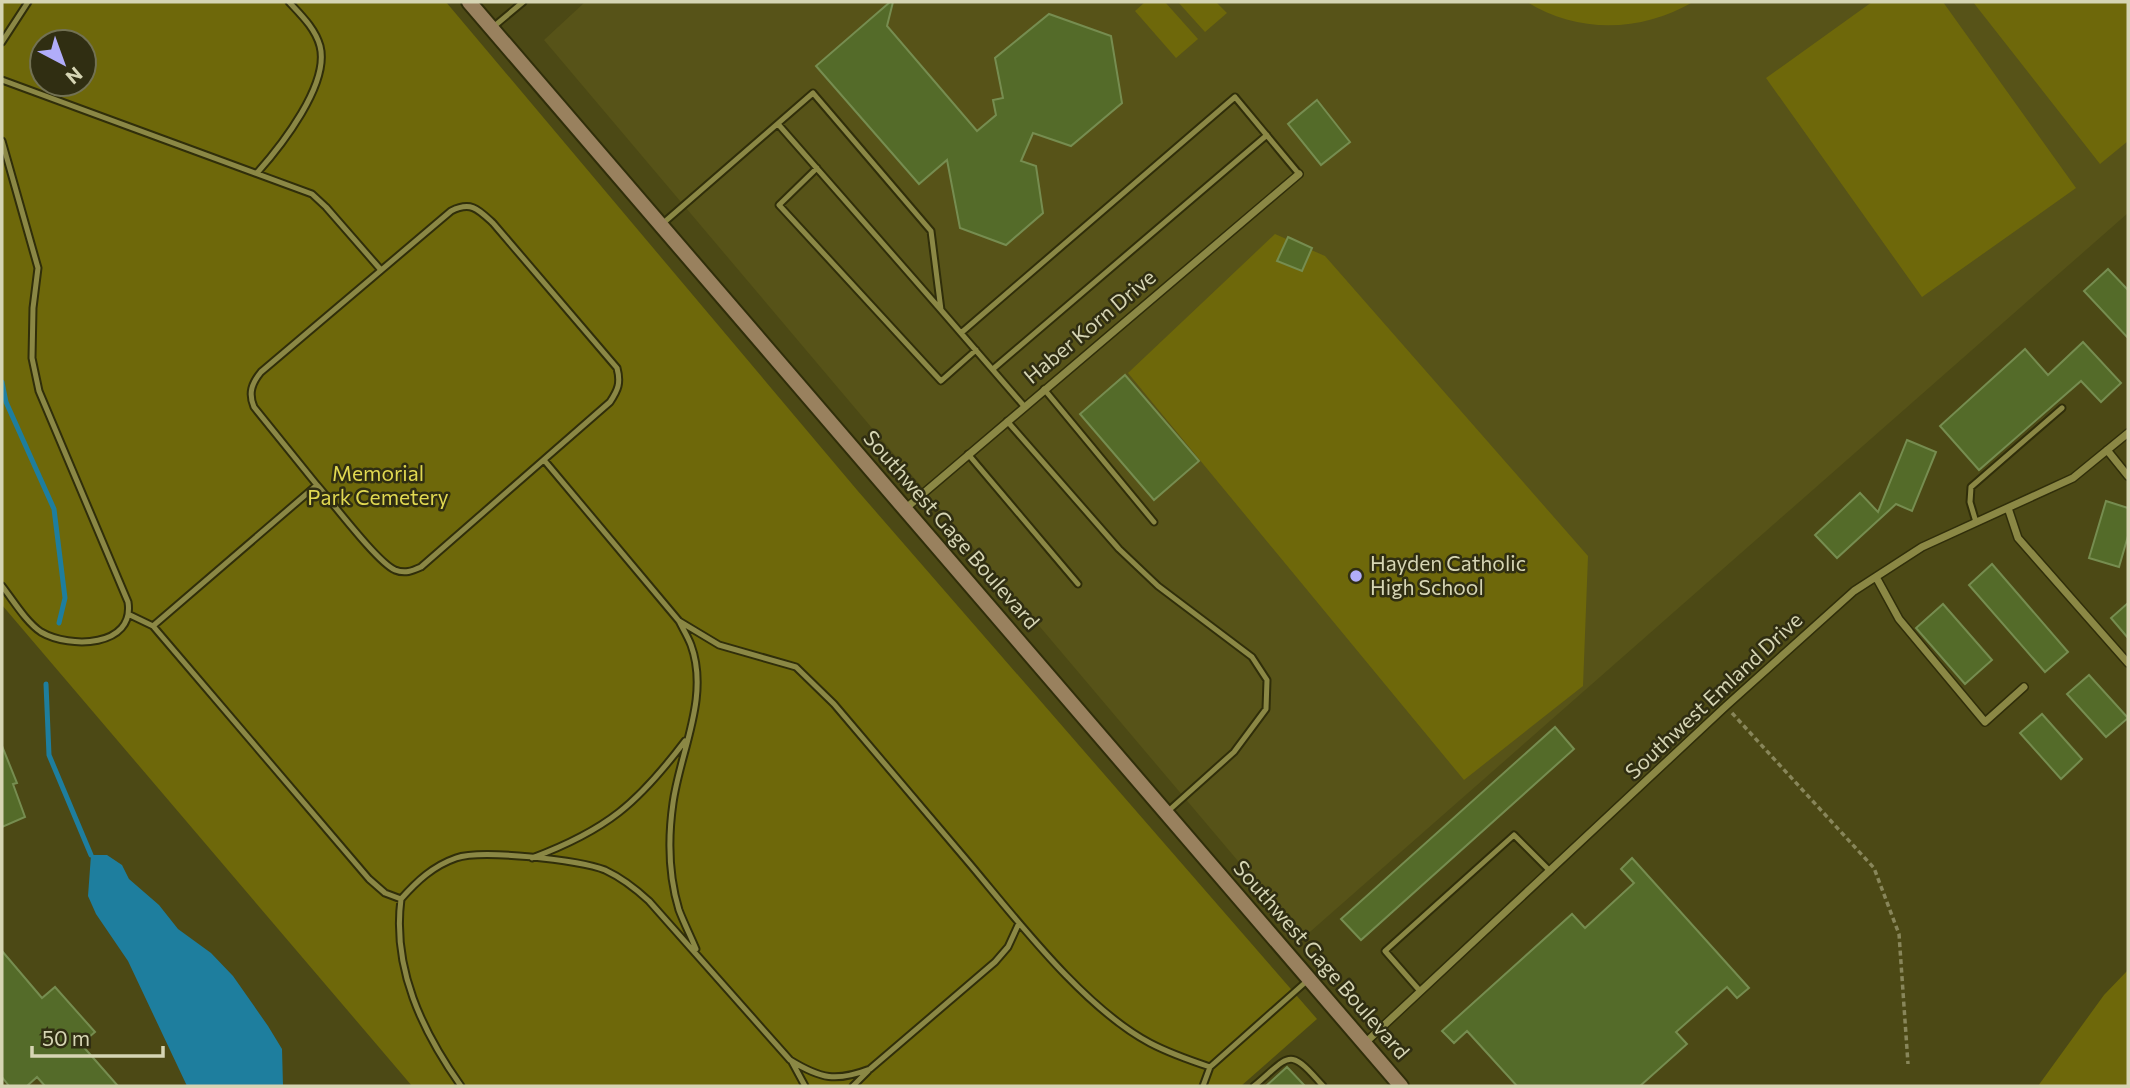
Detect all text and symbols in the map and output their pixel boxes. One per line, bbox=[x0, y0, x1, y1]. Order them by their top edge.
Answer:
north arrow bbox=[28, 28, 98, 98]
text: N bbox=[62, 63, 87, 90]
street label: Haber Korn Drive bbox=[1018, 264, 1160, 388]
street label: Southwest Gage Boulevard bbox=[859, 425, 1045, 633]
park label: Memorial Park Cemetery bbox=[307, 460, 449, 509]
place label: Hayden Catholic High School bbox=[1370, 550, 1526, 599]
marker: Hayden Catholic High School bbox=[1348, 568, 1364, 584]
street label: Southwest Emland Drive bbox=[1619, 606, 1807, 783]
street label: Southwest Gage Boulevard bbox=[1229, 855, 1415, 1063]
scale bar bbox=[32, 1014, 163, 1058]
text: 50 m bbox=[42, 1025, 90, 1050]

